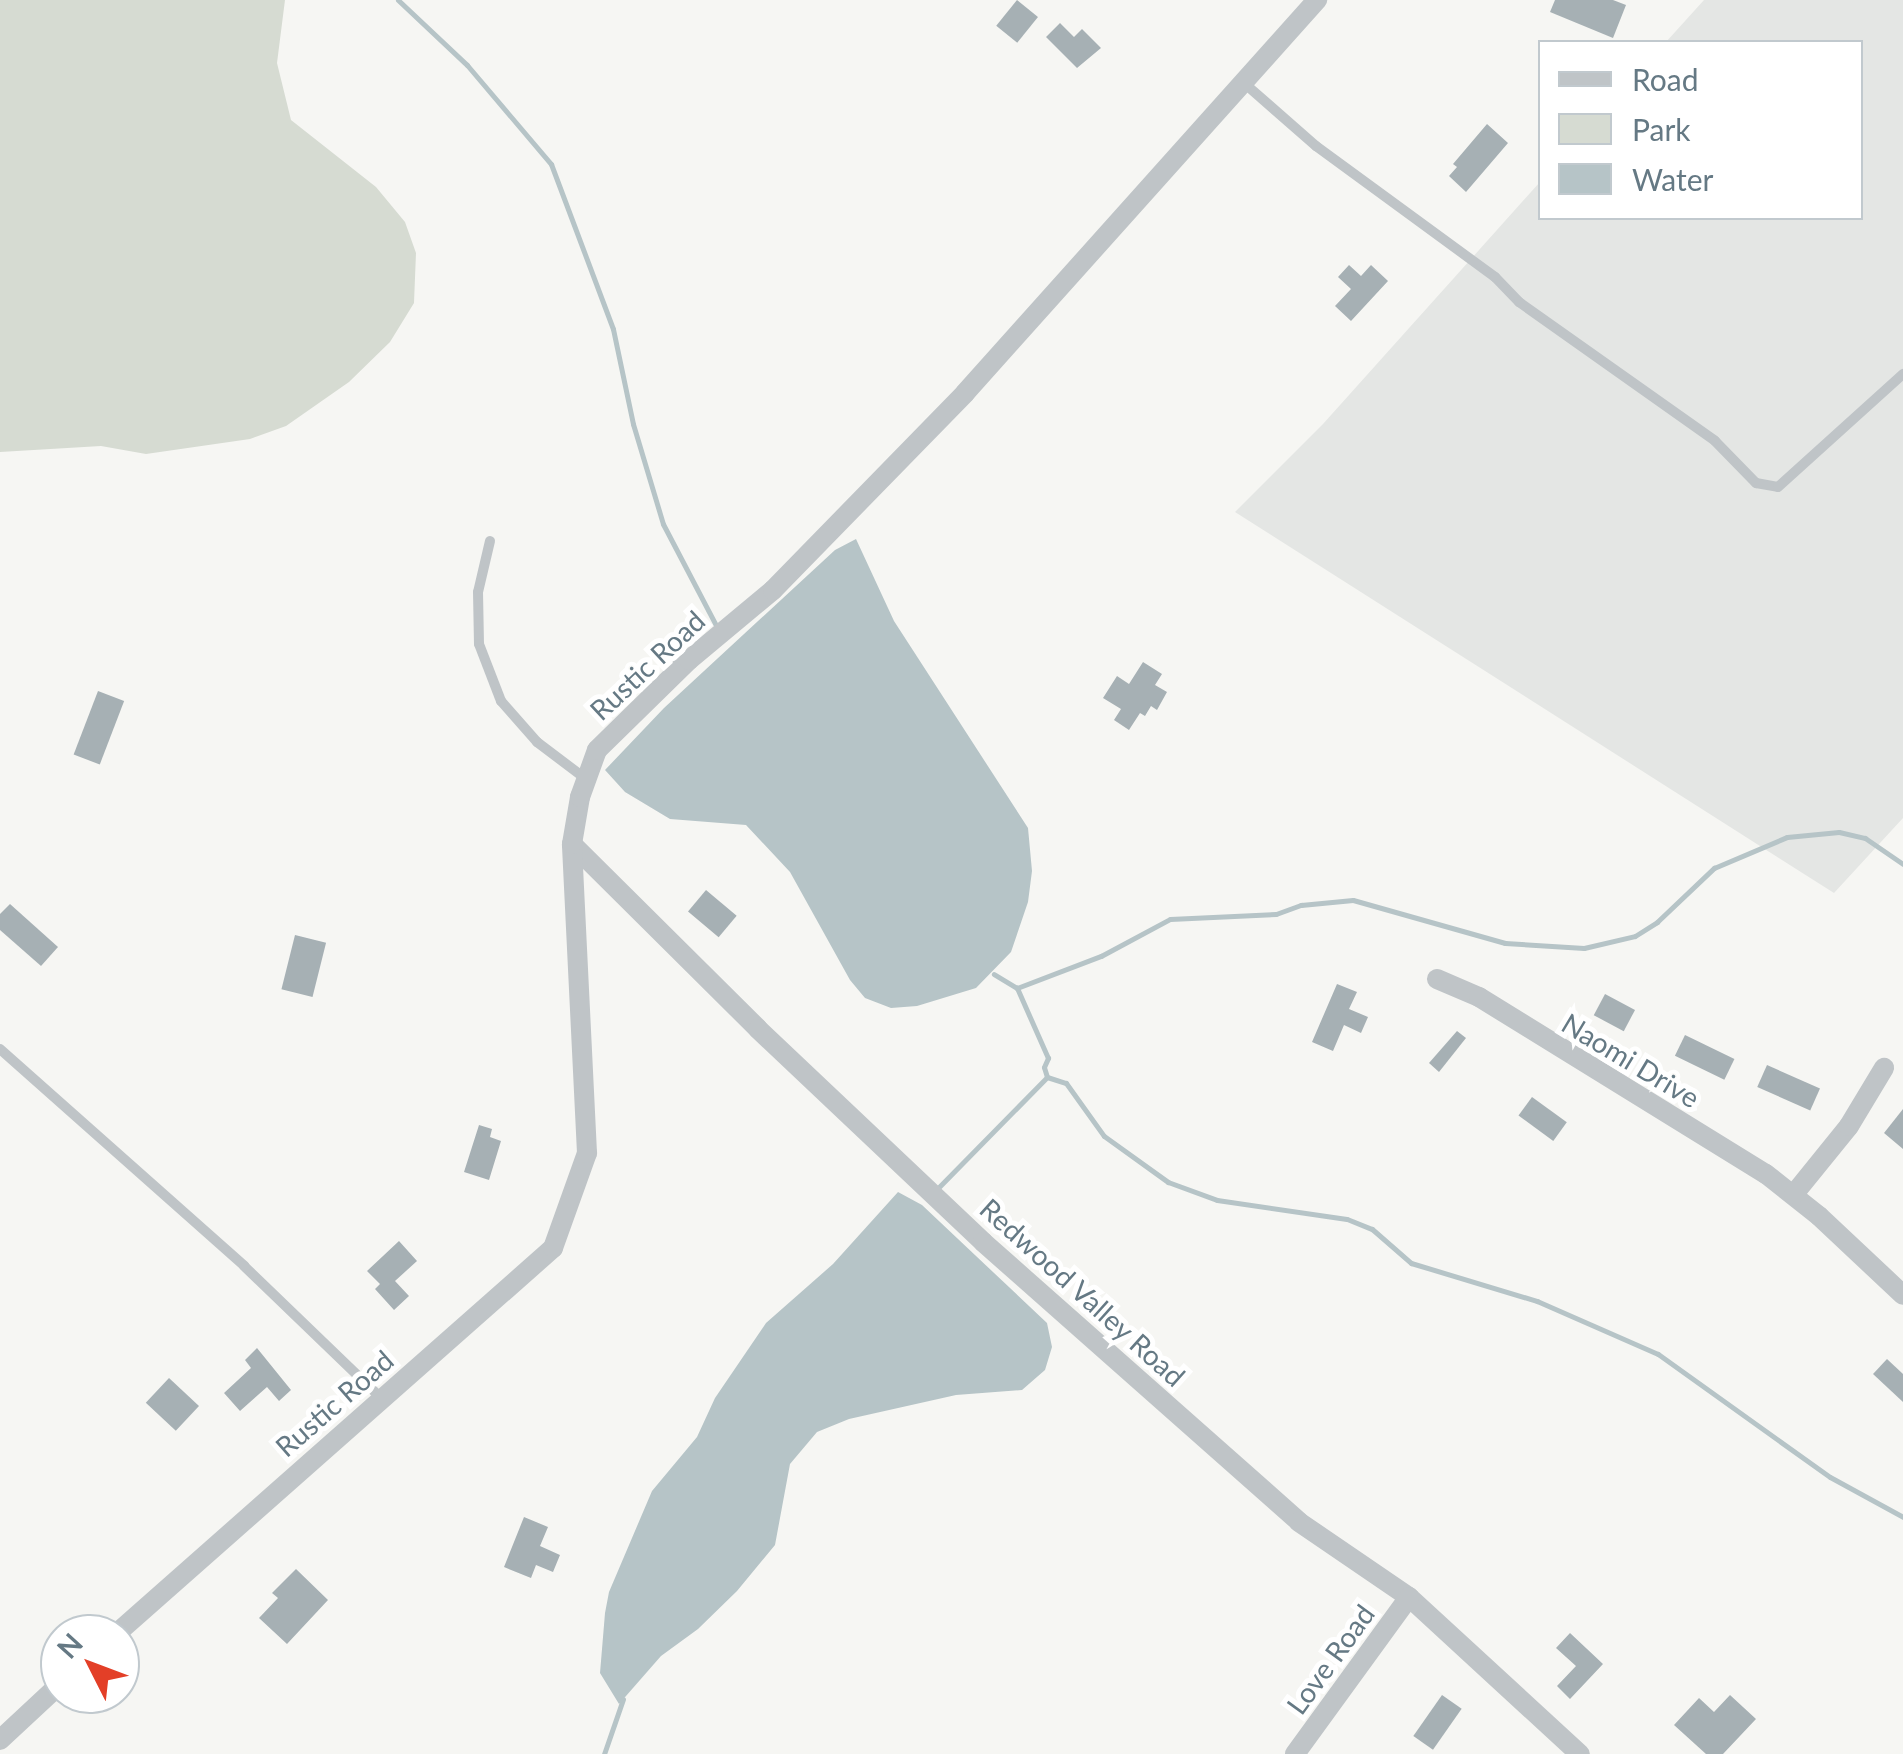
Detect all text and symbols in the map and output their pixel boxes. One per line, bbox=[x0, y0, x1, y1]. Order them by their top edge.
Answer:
legend bbox=[1538, 40, 1863, 220]
text: Road bbox=[1632, 61, 1699, 97]
text: Park bbox=[1632, 111, 1691, 147]
text: Water bbox=[1632, 161, 1714, 197]
street label: Rustic Road bbox=[583, 603, 711, 727]
street label: Naomi Drive bbox=[1556, 1006, 1706, 1114]
street label: Redwood Valley Road bbox=[973, 1191, 1193, 1393]
street label: Rustic Road bbox=[268, 1343, 400, 1463]
street label: Love Road bbox=[1279, 1598, 1381, 1720]
north arrow bbox=[40, 1614, 140, 1714]
text: N bbox=[49, 1626, 89, 1665]

